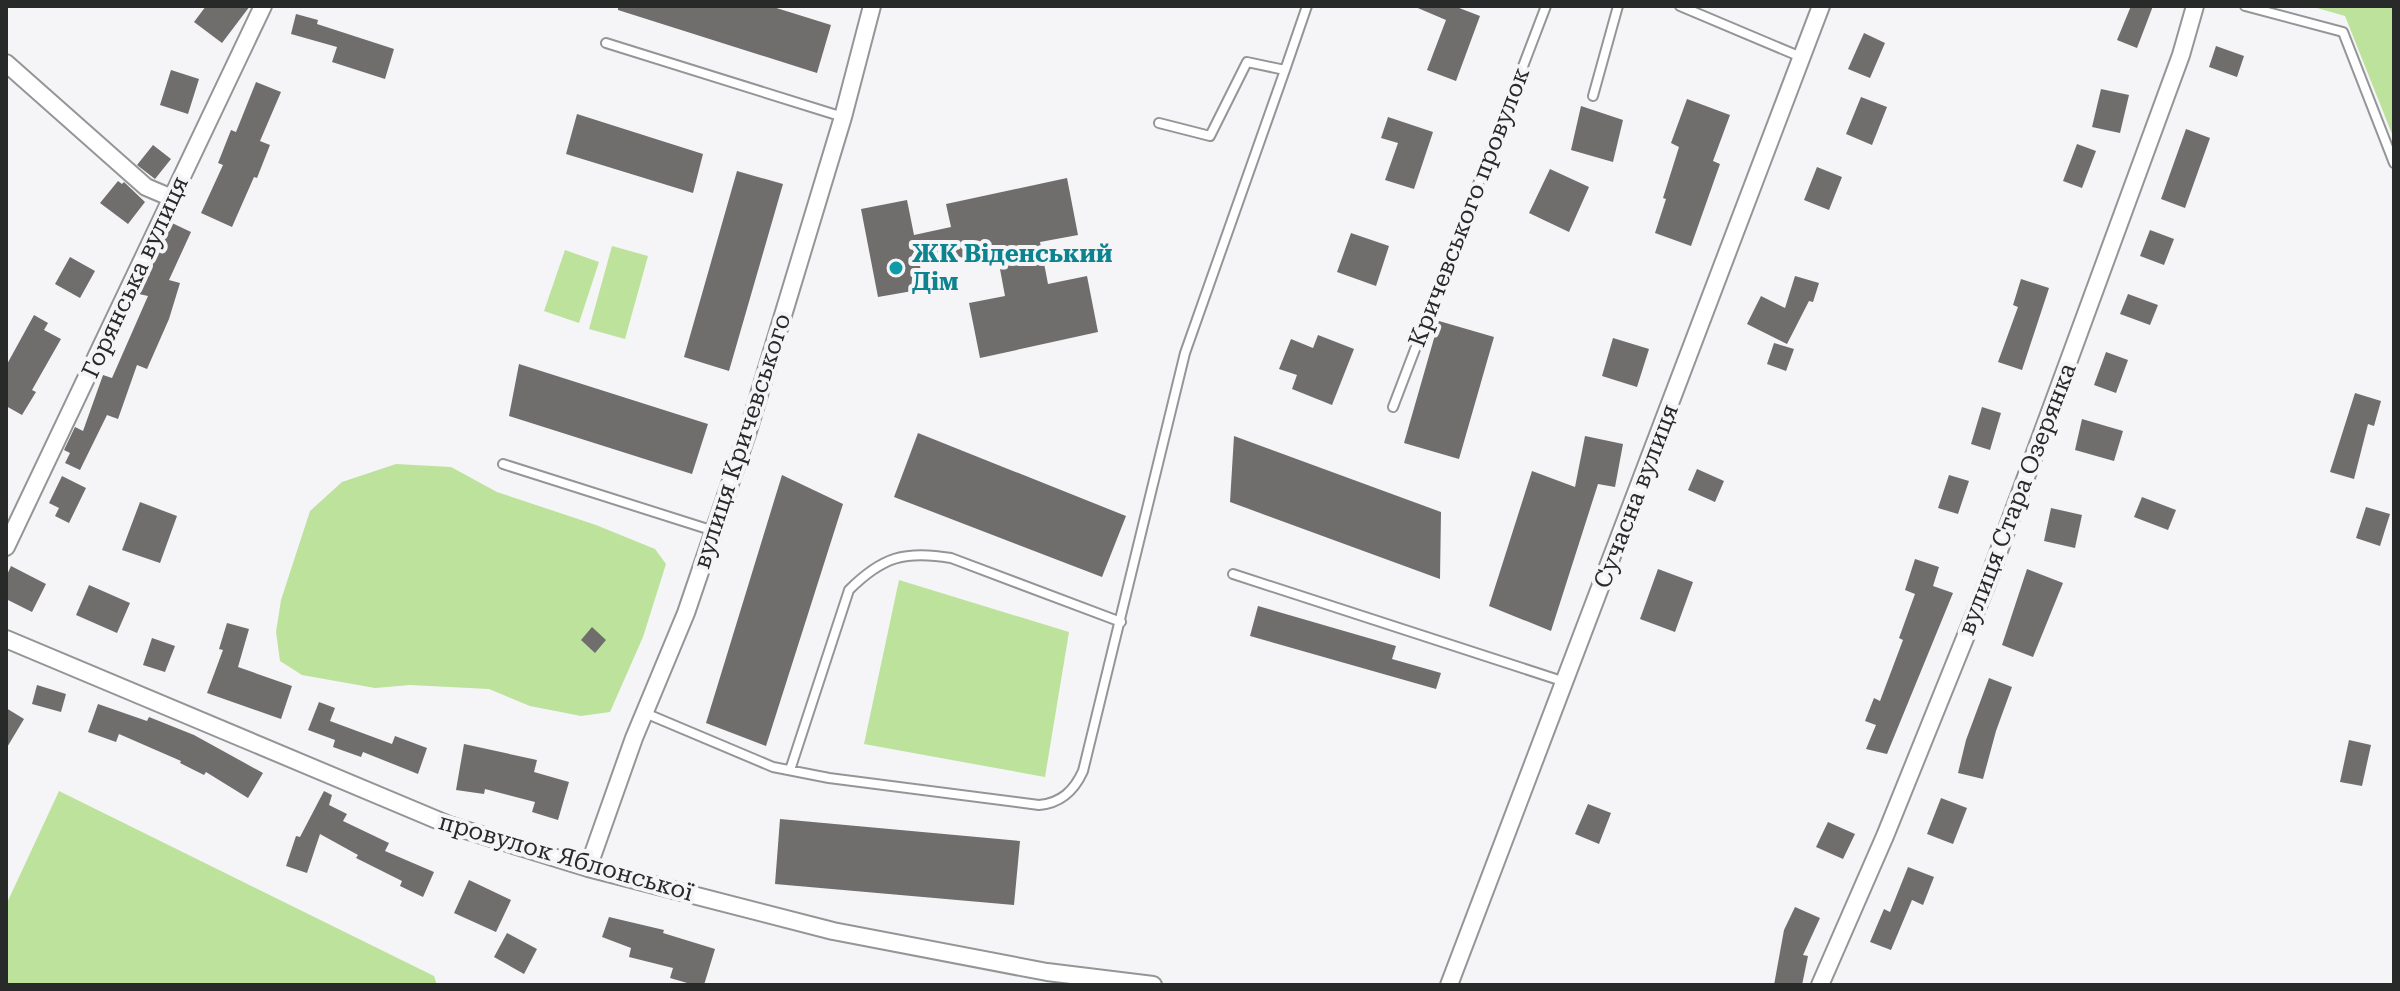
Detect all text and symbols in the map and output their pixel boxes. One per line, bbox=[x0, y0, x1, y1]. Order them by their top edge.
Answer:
street label: Кричевського провулок bbox=[1403, 63, 1535, 351]
street label: Горянська вулиця bbox=[76, 172, 194, 382]
place label: ЖК Віденський Дім bbox=[912, 240, 1113, 296]
marker: ЖК Віденський Дім bbox=[887, 259, 905, 277]
street label: вулиця Кричевського bbox=[688, 310, 796, 572]
street label: вулиця Стара Озерянка bbox=[1952, 359, 2082, 639]
street label: Сучасна вулиця bbox=[1588, 400, 1684, 592]
street label: провулок Яблонської bbox=[436, 807, 697, 907]

